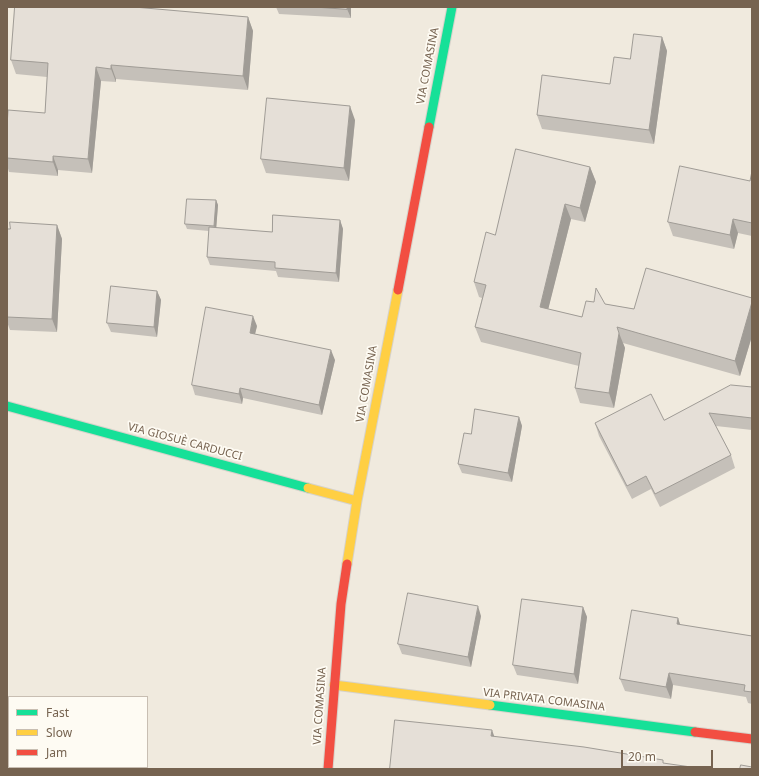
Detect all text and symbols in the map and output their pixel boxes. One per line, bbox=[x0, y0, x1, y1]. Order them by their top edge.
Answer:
street label: VIA COMASINA bbox=[414, 27, 442, 105]
street label: VIA COMASINA bbox=[354, 345, 380, 423]
street label: VIA GIOSUÈ CARDUCCI bbox=[126, 420, 244, 464]
street label: VIA COMASINA bbox=[311, 667, 329, 745]
street label: VIA PRIVATA COMASINA bbox=[482, 686, 606, 714]
legend bbox=[8, 696, 148, 768]
text: Fast bbox=[46, 704, 69, 721]
text: Slow bbox=[46, 724, 72, 741]
scale bar bbox=[623, 742, 715, 768]
text: Jam bbox=[46, 744, 67, 761]
text: 20 m bbox=[628, 748, 656, 765]

